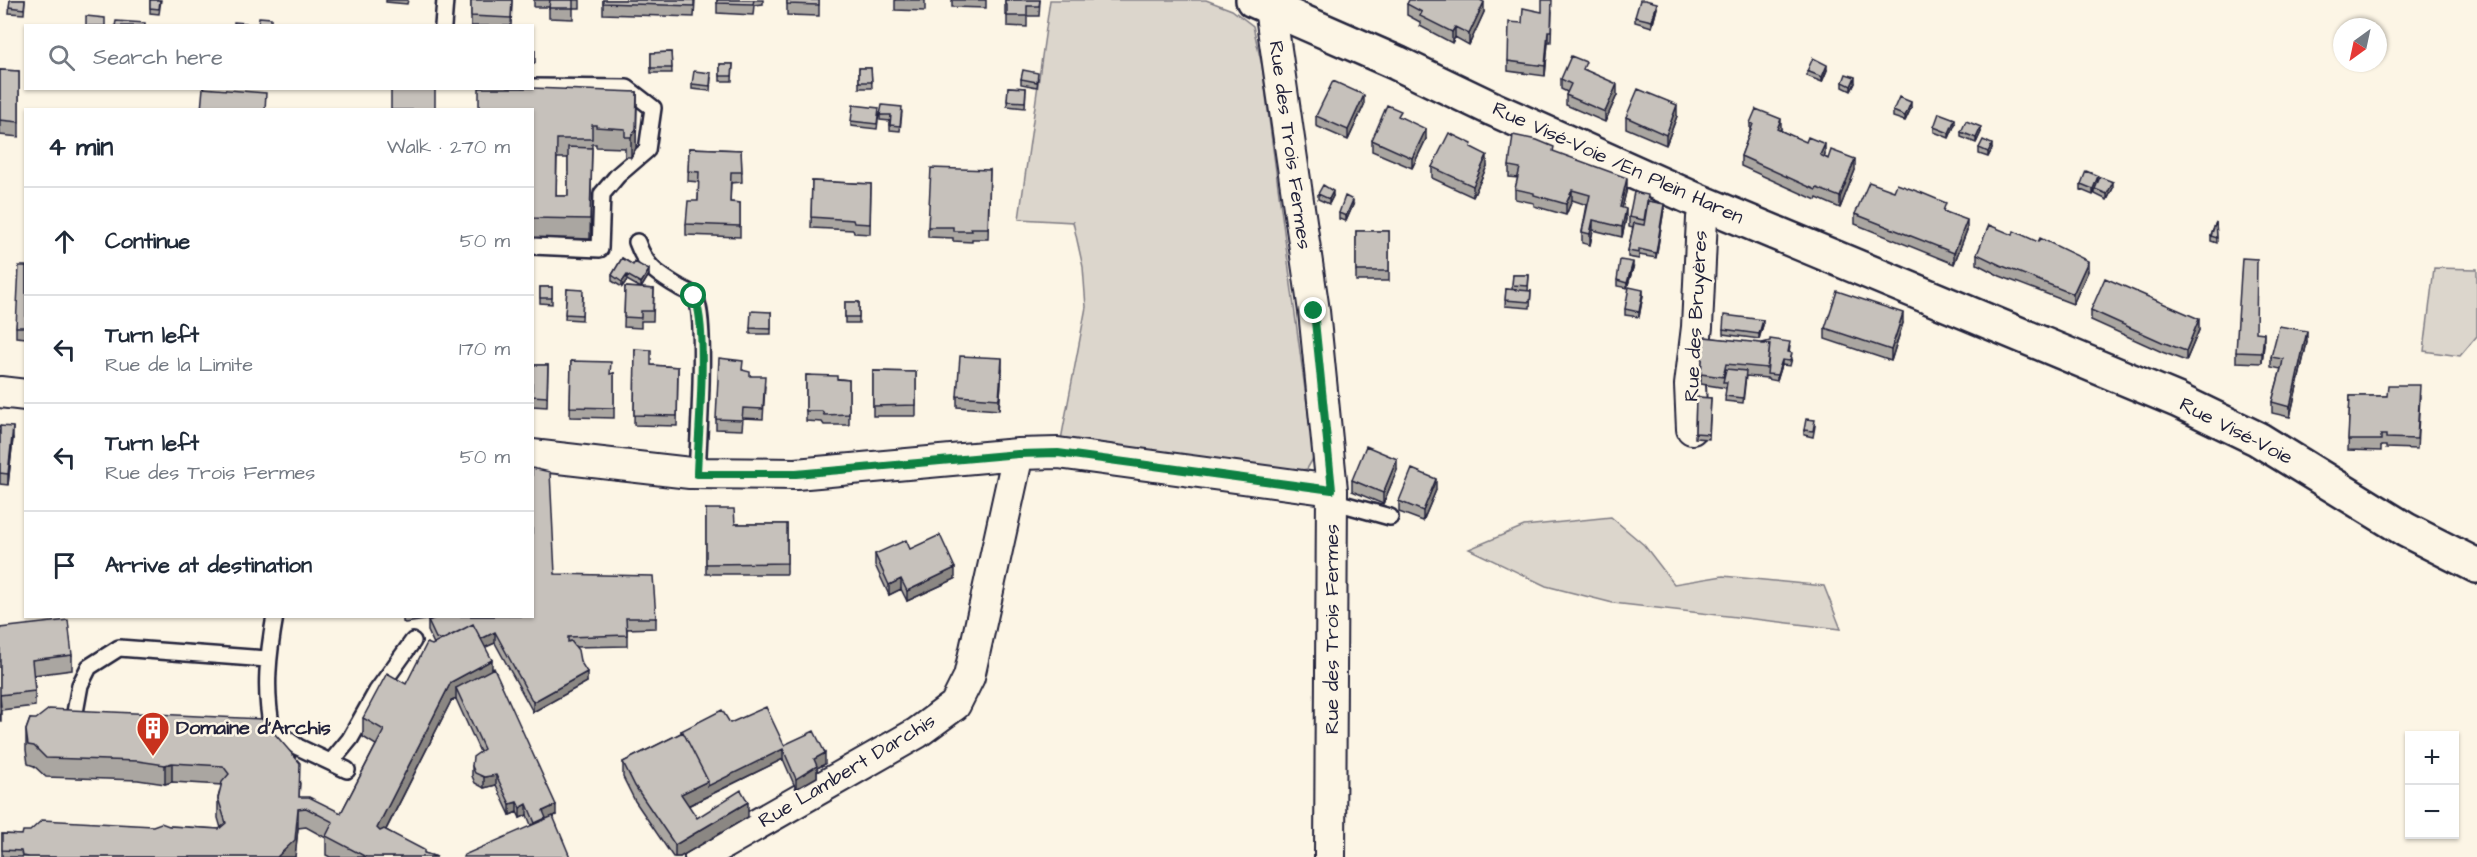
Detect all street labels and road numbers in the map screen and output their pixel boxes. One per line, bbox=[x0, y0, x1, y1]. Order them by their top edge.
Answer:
street label: Rue des Trois Fermes bbox=[1262, 39, 1318, 251]
street label: Rue Visé-Voie /En Plein Haren bbox=[1488, 95, 1748, 231]
street label: Rue des Bruyères bbox=[1678, 230, 1715, 402]
street label: Rue Visé-Voie bbox=[2175, 390, 2298, 472]
street label: Rue des Trois Fermes bbox=[1318, 524, 1346, 734]
street label: Rue Lambert Darchis bbox=[753, 707, 941, 835]

